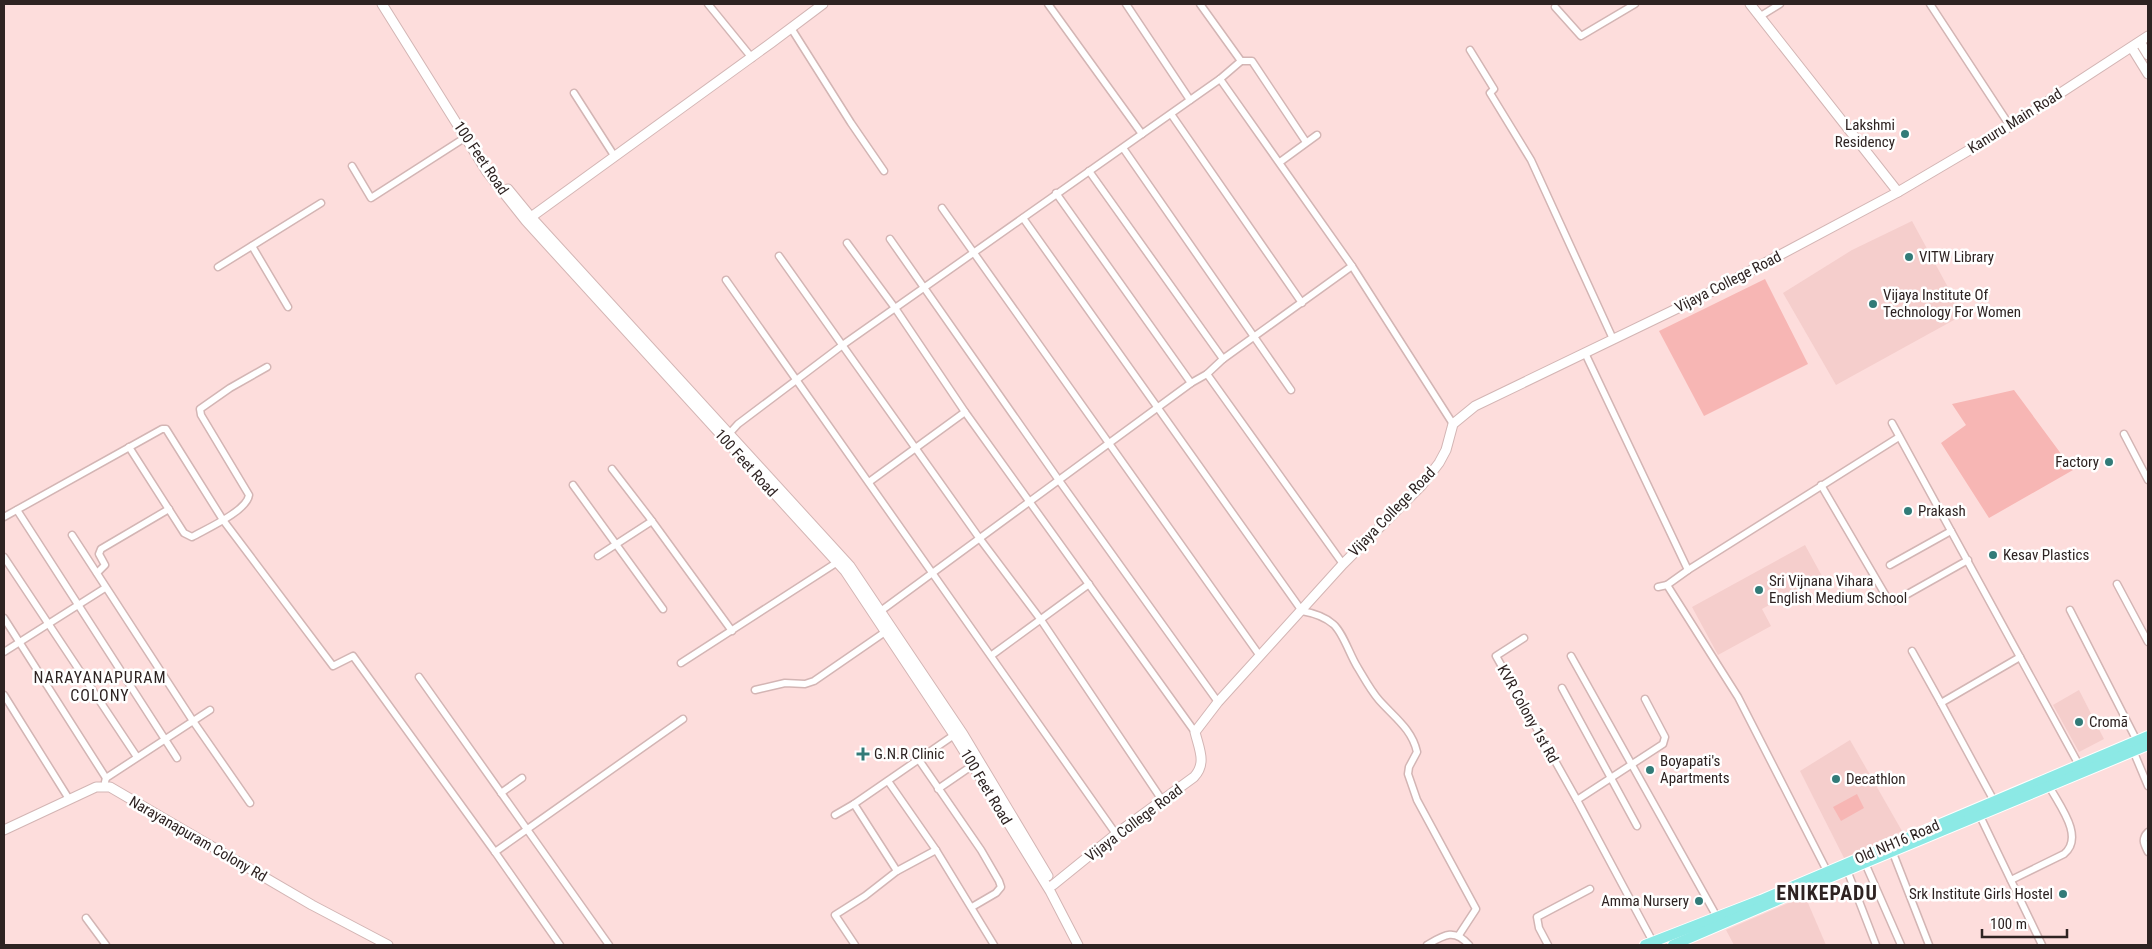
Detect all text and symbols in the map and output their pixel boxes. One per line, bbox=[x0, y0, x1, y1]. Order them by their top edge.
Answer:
street label: Kanuru Main Road bbox=[1964, 85, 2066, 157]
place label: Lakshmi Residency bbox=[1835, 116, 1895, 151]
street label: 100 Feet Road bbox=[450, 118, 512, 198]
marker: Lakshmi Residency bbox=[1899, 128, 1911, 140]
street label: Vijaya College Road bbox=[1672, 247, 1784, 317]
place label: VITW Library bbox=[1919, 248, 1994, 266]
marker: VITW Library bbox=[1903, 251, 1915, 263]
place label: Vijaya Institute Of Technology For Women bbox=[1883, 286, 2021, 321]
marker: Vijaya Institute Of Technology For Women bbox=[1867, 298, 1879, 310]
street label: 100 Feet Road bbox=[711, 425, 781, 501]
place label: Factory bbox=[2055, 453, 2099, 471]
marker: Factory bbox=[2103, 456, 2115, 468]
street label: Vijaya College Road bbox=[1345, 464, 1439, 560]
place label: Prakash bbox=[1918, 502, 1966, 520]
marker: Prakash bbox=[1902, 505, 1914, 517]
place label: Kesav Plastics bbox=[2003, 546, 2089, 564]
marker: Kesav Plastics bbox=[1987, 549, 1999, 561]
place label: Sri Vijnana Vihara English Medium School bbox=[1769, 572, 1907, 607]
marker: Sri Vijnana Vihara English Medium School bbox=[1753, 584, 1765, 596]
street label: KVR Colony 1st Rd bbox=[1494, 662, 1562, 766]
district label: NARAYANAPURAM COLONY bbox=[33, 668, 167, 705]
place label: Cromā bbox=[2089, 713, 2128, 731]
marker: Cromā bbox=[2073, 716, 2085, 728]
place label: G.N.R Clinic bbox=[874, 745, 945, 763]
street label: 100 Feet Road bbox=[956, 746, 1016, 828]
marker: G.N.R Clinic bbox=[856, 747, 870, 761]
place label: Boyapati's Apartments bbox=[1660, 752, 1730, 787]
marker: Boyapati's Apartments bbox=[1644, 764, 1656, 776]
place label: Decathlon bbox=[1846, 770, 1906, 788]
marker: Decathlon bbox=[1830, 773, 1842, 785]
street label: Vijaya College Road bbox=[1082, 781, 1186, 865]
street label: Narayanapuram Colony Rd bbox=[126, 792, 270, 886]
street label: Old NH16 Road bbox=[1852, 816, 1942, 868]
district label: ENIKEPADU bbox=[1776, 881, 1878, 905]
place label: Srk Institute Girls Hostel bbox=[1909, 885, 2053, 903]
marker: Srk Institute Girls Hostel bbox=[2057, 888, 2069, 900]
place label: Amma Nursery bbox=[1601, 892, 1689, 910]
marker: Amma Nursery bbox=[1693, 895, 1705, 907]
scale bar bbox=[1982, 906, 2067, 938]
text: 100 m bbox=[1990, 915, 2027, 933]

